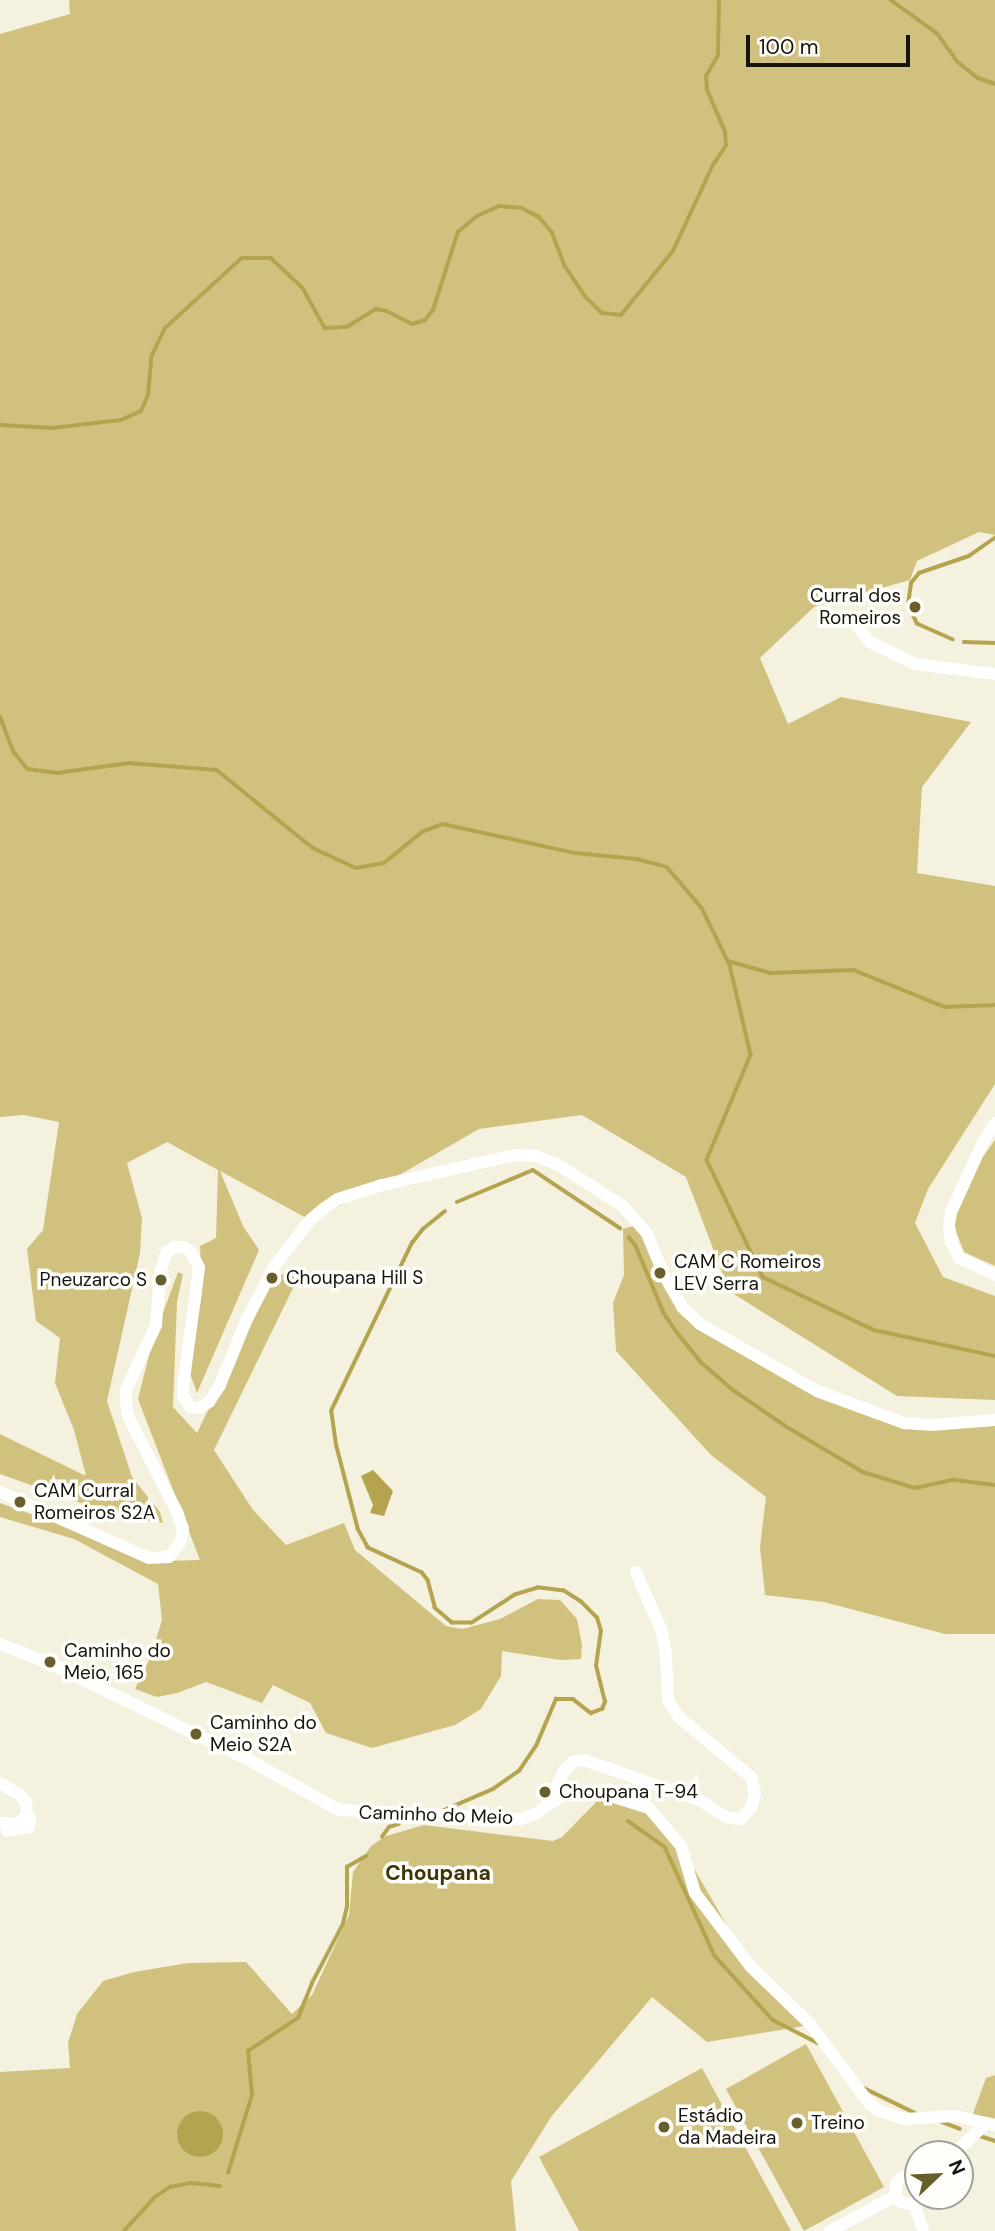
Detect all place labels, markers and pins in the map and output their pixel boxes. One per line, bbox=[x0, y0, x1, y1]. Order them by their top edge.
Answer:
place label: Curral dos Romeiros bbox=[810, 585, 901, 629]
marker: Curral dos Romeiros bbox=[907, 599, 923, 615]
place label: CAM C Romeiros LEV Serra bbox=[674, 1251, 821, 1295]
marker: CAM C Romeiros LEV Serra bbox=[652, 1265, 668, 1281]
place label: Choupana Hill S bbox=[286, 1267, 423, 1289]
place label: Pneuzarco S bbox=[39, 1269, 147, 1291]
marker: Choupana Hill S bbox=[264, 1270, 280, 1286]
marker: Pneuzarco S bbox=[153, 1272, 169, 1288]
place label: CAM Curral Romeiros S2A bbox=[34, 1480, 155, 1524]
marker: CAM Curral Romeiros S2A bbox=[12, 1494, 28, 1510]
place label: Caminho do Meio, 165 bbox=[64, 1640, 171, 1684]
marker: Caminho do Meio, 165 bbox=[42, 1654, 58, 1670]
place label: Caminho do Meio S2A bbox=[210, 1712, 317, 1756]
marker: Caminho do Meio S2A bbox=[188, 1726, 204, 1742]
place label: Choupana T-94 bbox=[559, 1781, 698, 1803]
marker: Choupana T-94 bbox=[537, 1784, 553, 1800]
place label: Estádio da Madeira bbox=[678, 2105, 776, 2149]
place label: Treino bbox=[811, 2112, 865, 2134]
marker: Treino bbox=[789, 2115, 805, 2131]
marker: Estádio da Madeira bbox=[656, 2119, 672, 2135]

